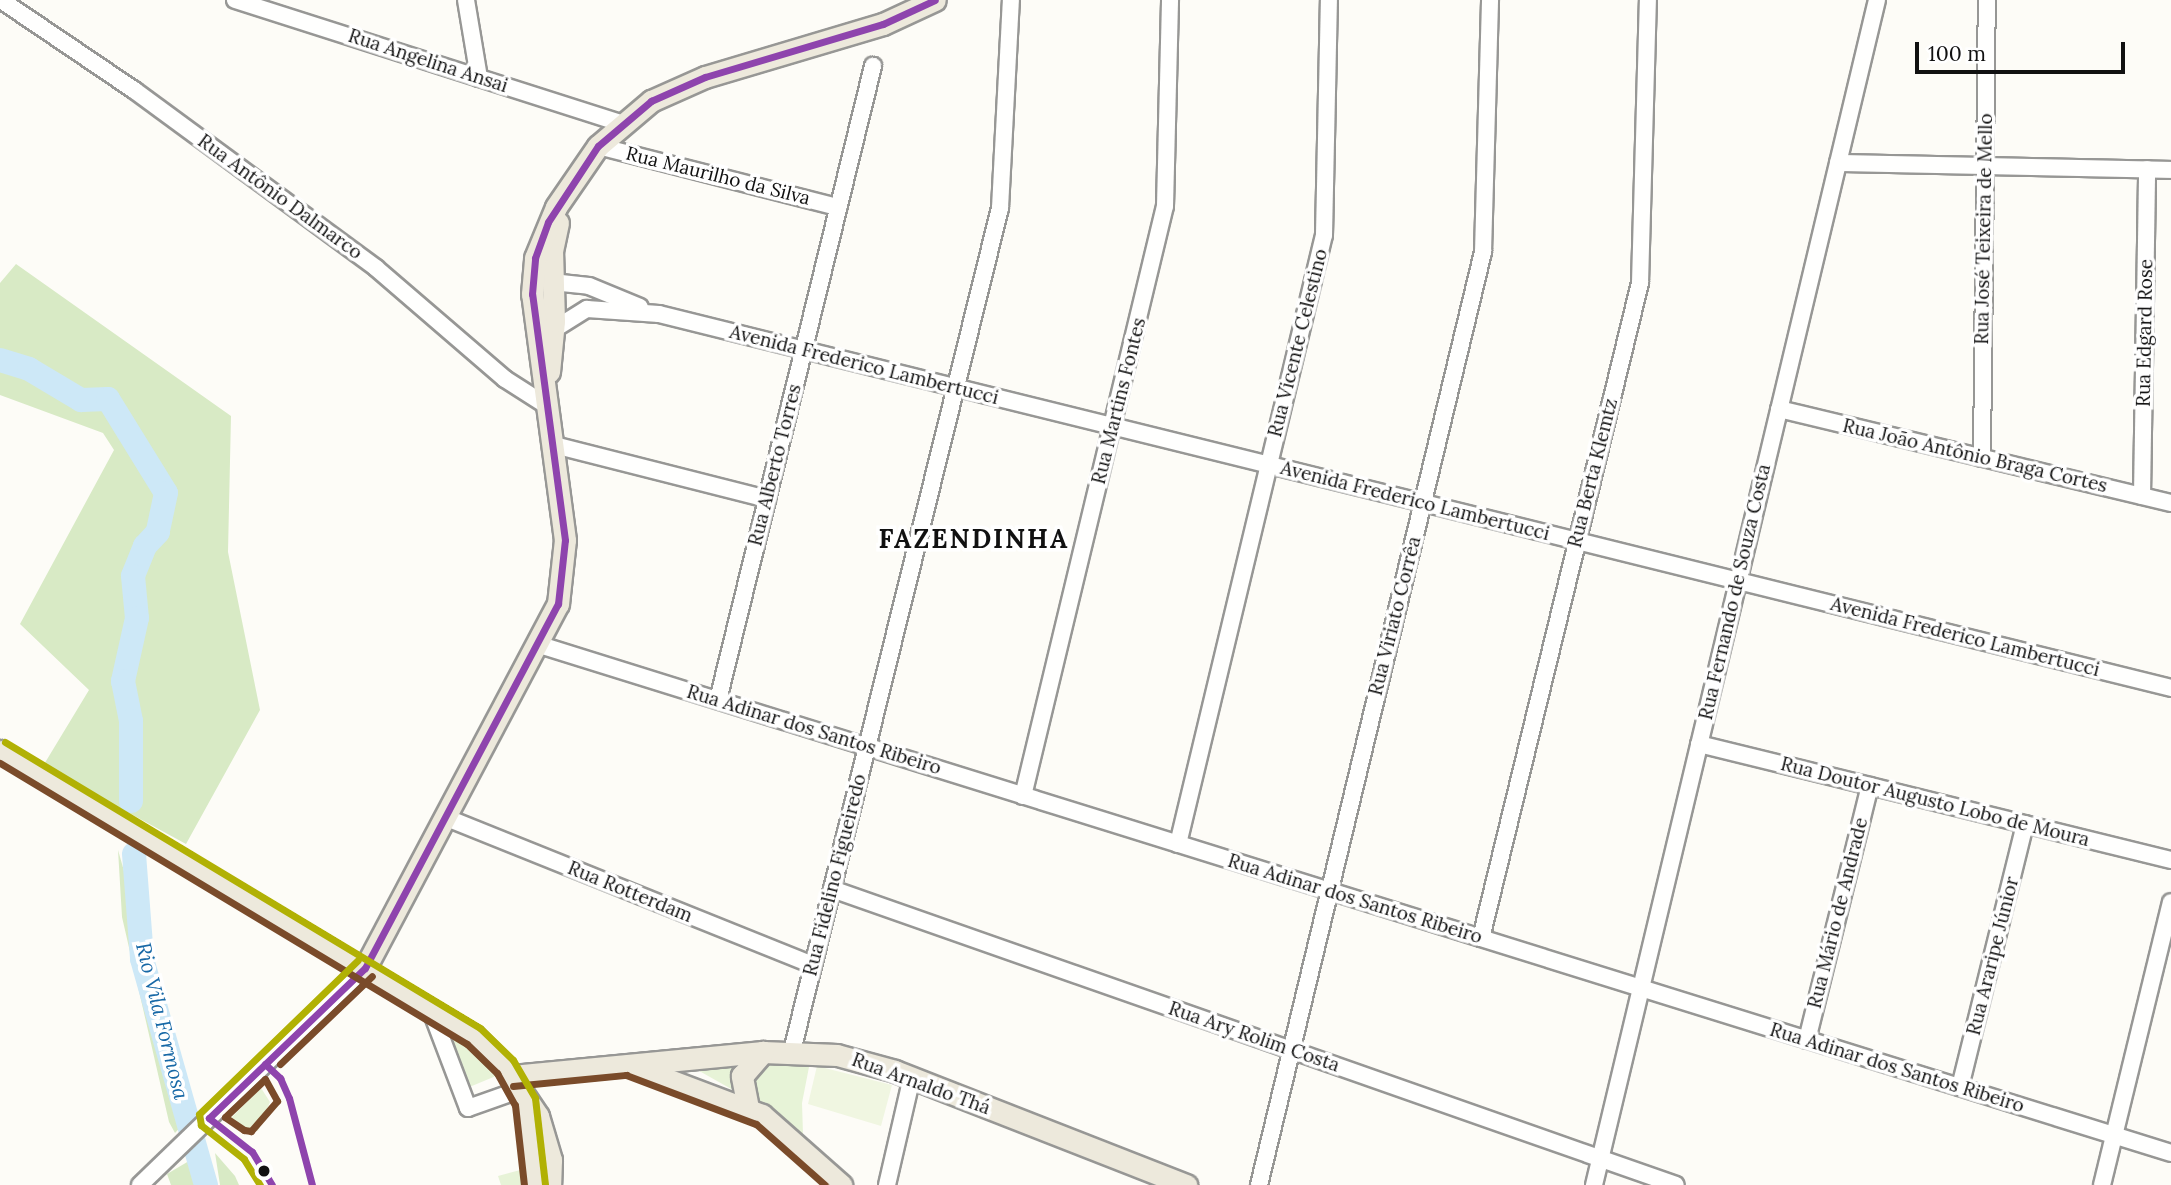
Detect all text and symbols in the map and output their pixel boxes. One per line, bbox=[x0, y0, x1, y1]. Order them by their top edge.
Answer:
street label: Rua Angelina Ansai bbox=[345, 24, 511, 98]
scale bar bbox=[1919, 28, 2129, 72]
text: 100 m bbox=[1928, 40, 1986, 67]
street label: Rua José Teixeira de Mello bbox=[1971, 113, 1997, 345]
street label: Rua Antônio Dalmarco bbox=[193, 130, 367, 264]
street label: Rua Maurilho da Silva bbox=[623, 142, 813, 210]
street label: Rua Vicente Celestino bbox=[1264, 247, 1332, 439]
street label: Rua Edgard Rose bbox=[2132, 259, 2158, 407]
street label: Rua Martins Fontes bbox=[1087, 315, 1151, 487]
street label: Avenida Frederico Lambertucci bbox=[727, 321, 1001, 409]
street label: Rua Alberto Torres bbox=[744, 382, 806, 548]
street label: Rua Berta Klemtz bbox=[1563, 396, 1623, 550]
street label: Rua João Antônio Braga Cortes bbox=[1840, 414, 2110, 498]
street label: Avenida Frederico Lambertucci bbox=[1278, 457, 1552, 545]
street label: Rua Fernando de Souza Costa bbox=[1694, 462, 1776, 722]
district label: FAZENDINHA bbox=[880, 523, 1068, 555]
street label: Rua Viriato Corrêa bbox=[1364, 534, 1426, 698]
street label: Avenida Frederico Lambertucci bbox=[1828, 593, 2102, 681]
street label: Rua Adinar dos Santos Ribeiro bbox=[684, 680, 944, 780]
street label: Rua Doutor Augusto Lobo de Moura bbox=[1778, 753, 2092, 851]
street label: Rua Fidelino Figueiredo bbox=[799, 772, 871, 978]
street label: Rua Mário de Andrade bbox=[1803, 815, 1873, 1011]
street label: Rua Adinar dos Santos Ribeiro bbox=[1225, 849, 1485, 949]
street label: Rua Rotterdam bbox=[564, 857, 696, 927]
street label: Rua Araripe Júnior bbox=[1962, 874, 2024, 1038]
water label: Rio Vila Formosa bbox=[130, 940, 194, 1102]
street label: Rua Ary Rolim Costa bbox=[1166, 997, 1342, 1077]
street label: Rua Adinar dos Santos Ribeiro bbox=[1767, 1018, 2027, 1118]
street label: Rua Arnaldo Thá bbox=[849, 1048, 993, 1120]
unlabelled marker bbox=[257, 1164, 271, 1178]

